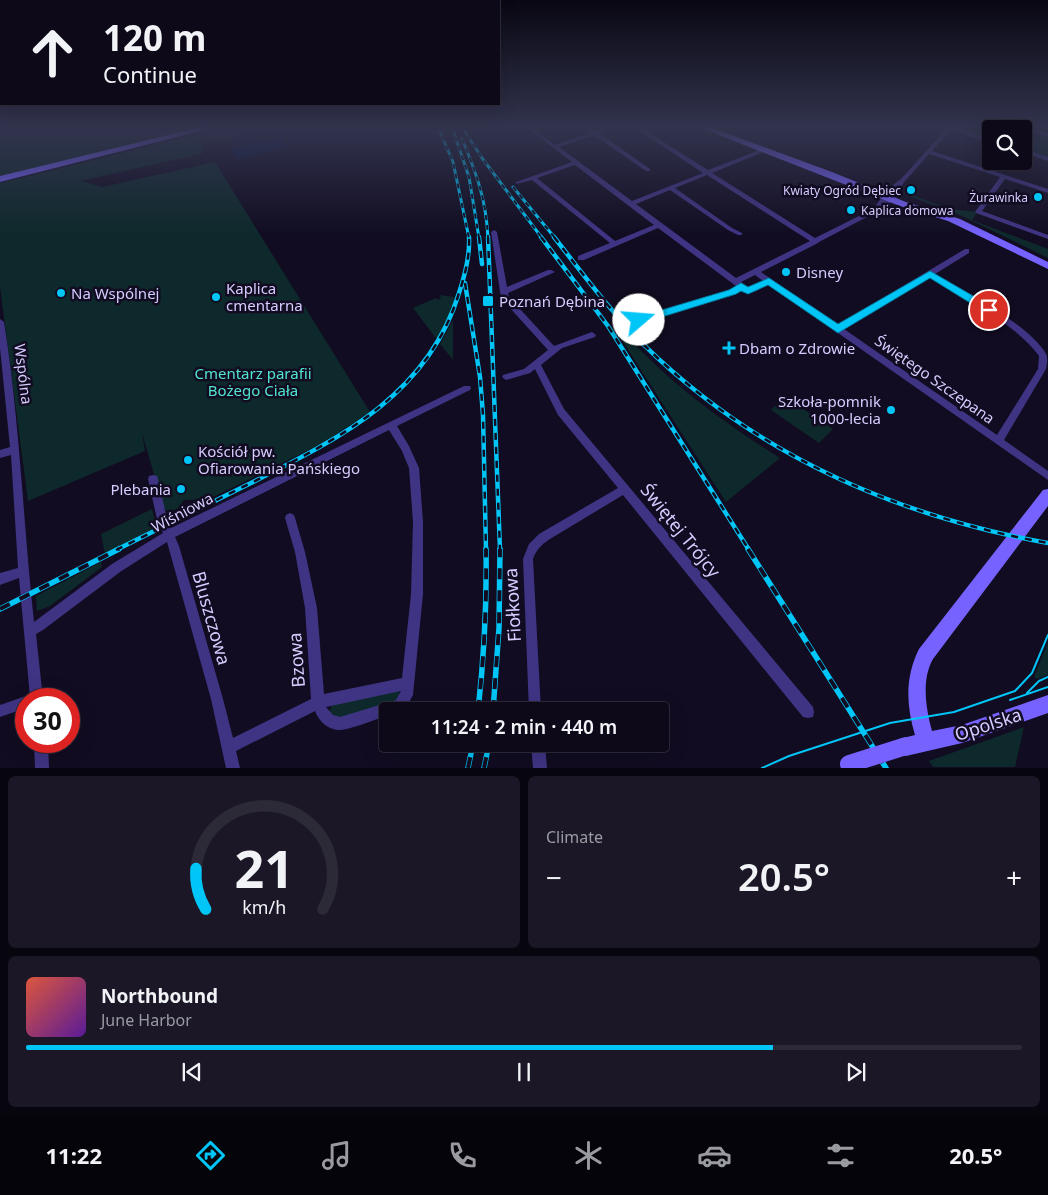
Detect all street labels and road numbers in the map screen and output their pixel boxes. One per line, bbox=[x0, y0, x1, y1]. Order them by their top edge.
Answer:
street label: Świętego Szczepana bbox=[871, 330, 999, 428]
street label: Wspólna bbox=[10, 343, 38, 405]
street label: Świętej Trójcy bbox=[636, 478, 727, 583]
street label: Wiśniowa bbox=[148, 487, 216, 537]
street label: Fiołkowa bbox=[498, 567, 526, 643]
street label: Bluszczowa bbox=[187, 568, 237, 668]
street label: Bzowa bbox=[282, 632, 310, 688]
street label: Opolska bbox=[951, 702, 1025, 746]

